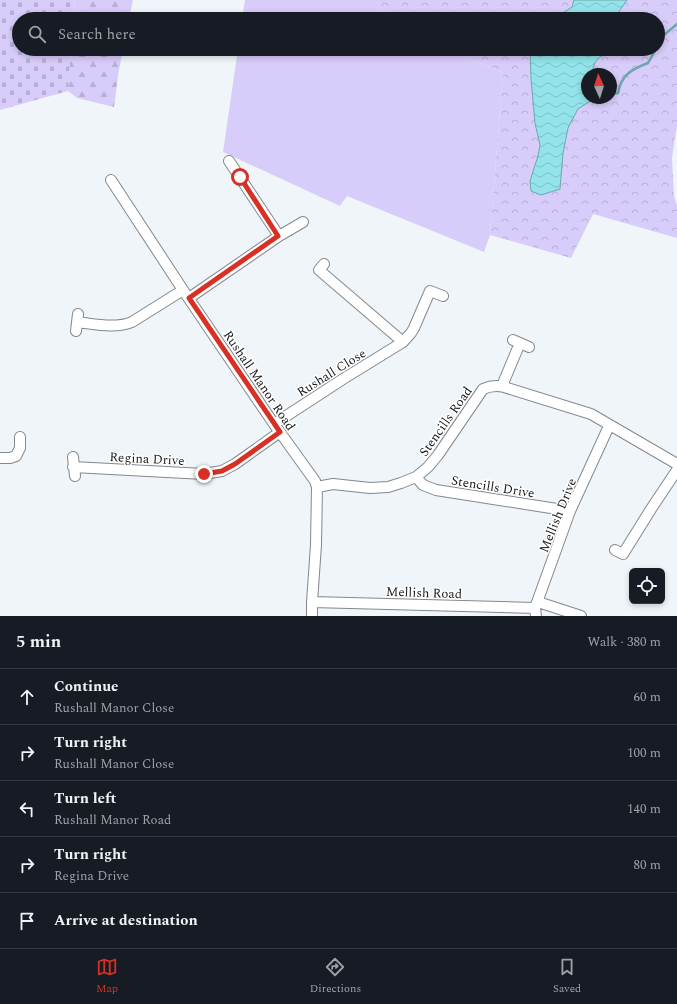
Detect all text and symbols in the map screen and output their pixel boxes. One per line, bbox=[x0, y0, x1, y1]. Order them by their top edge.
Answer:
search box bbox=[12, 12, 665, 56]
icon: search bbox=[26, 23, 48, 45]
text: Search here bbox=[58, 23, 136, 46]
north arrow bbox=[581, 68, 617, 104]
route start bbox=[231, 168, 249, 186]
street label: Rushall Manor Road bbox=[218, 326, 300, 435]
street label: Rushall Close bbox=[293, 344, 370, 402]
street label: Stencills Road bbox=[414, 382, 477, 461]
street label: Regina Drive bbox=[109, 447, 185, 471]
route end bbox=[195, 465, 213, 483]
street label: Stencills Drive bbox=[450, 471, 536, 503]
street label: Mellish Drive bbox=[534, 475, 582, 556]
map controls bbox=[629, 568, 665, 604]
button: locate bbox=[629, 568, 665, 604]
street label: Mellish Road bbox=[386, 582, 462, 604]
text: 5 min bbox=[16, 629, 61, 655]
text: Walk · 380 m bbox=[587, 632, 661, 652]
text: Continue bbox=[54, 675, 119, 698]
icon: ahead bbox=[16, 686, 38, 708]
text: 60 m bbox=[634, 687, 661, 707]
text: Rushall Manor Close bbox=[54, 698, 174, 718]
text: Turn right bbox=[54, 731, 127, 754]
icon: right bbox=[16, 742, 38, 764]
text: 100 m bbox=[627, 743, 661, 763]
text: Rushall Manor Close bbox=[54, 754, 174, 774]
text: Turn left bbox=[54, 787, 116, 810]
icon: left bbox=[16, 798, 38, 820]
text: 140 m bbox=[627, 799, 661, 819]
text: Rushall Manor Road bbox=[54, 810, 171, 830]
text: Turn right bbox=[54, 843, 127, 866]
icon: right bbox=[16, 854, 38, 876]
text: 80 m bbox=[634, 855, 661, 875]
text: Regina Drive bbox=[54, 866, 129, 886]
text: Arrive at destination bbox=[54, 909, 198, 932]
icon: arrive bbox=[16, 910, 38, 932]
tab: Map bbox=[96, 956, 118, 997]
tab: Directions bbox=[310, 956, 361, 997]
tab: Saved bbox=[553, 956, 581, 997]

